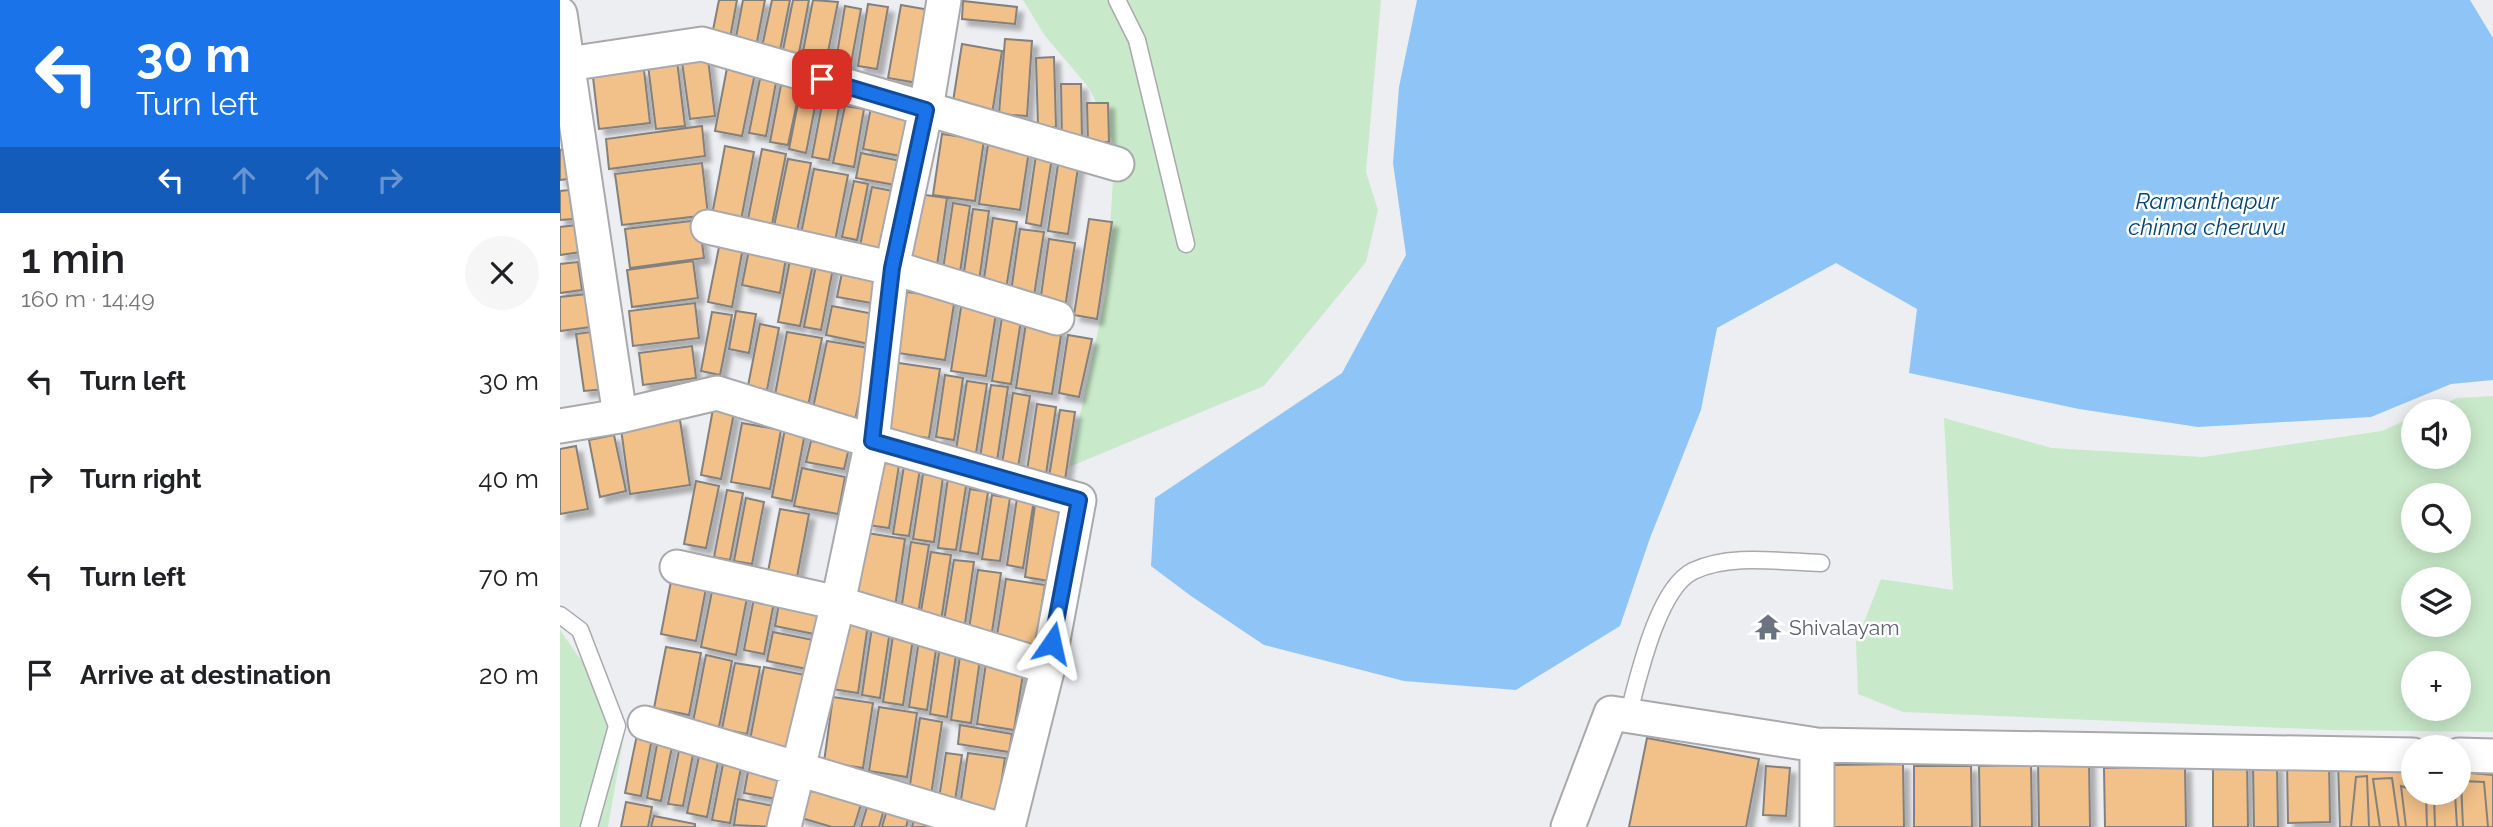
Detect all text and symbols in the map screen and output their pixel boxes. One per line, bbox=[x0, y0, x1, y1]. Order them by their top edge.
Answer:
text: 30 m bbox=[136, 26, 251, 83]
icon: left bbox=[21, 28, 112, 119]
pin bbox=[792, 49, 852, 109]
icon: arrive bbox=[803, 60, 841, 98]
text: Turn left bbox=[136, 85, 258, 122]
icon: left bbox=[152, 161, 190, 199]
icon: ahead bbox=[225, 161, 263, 199]
icon: ahead bbox=[298, 161, 336, 199]
icon: right bbox=[371, 161, 409, 199]
water label: Ramanthapur chinna cheruvu bbox=[2128, 187, 2286, 240]
text: 1 min bbox=[21, 234, 125, 283]
button: close bbox=[465, 236, 539, 310]
text: 160 m · 14:49 bbox=[21, 285, 155, 312]
icon: left bbox=[21, 362, 59, 400]
text: Turn left bbox=[80, 366, 186, 396]
text: 30 m bbox=[479, 366, 539, 396]
map controls bbox=[2401, 399, 2471, 805]
button: sound bbox=[2401, 399, 2471, 469]
icon: right bbox=[21, 460, 59, 498]
text: Turn right bbox=[80, 464, 201, 494]
text: 40 m bbox=[478, 464, 539, 494]
button: search bbox=[2401, 483, 2471, 553]
icon: left bbox=[21, 558, 59, 596]
text: Turn left bbox=[80, 562, 186, 592]
text: 70 m bbox=[479, 562, 539, 592]
button: layers bbox=[2401, 567, 2471, 637]
position arrow bbox=[1015, 606, 1089, 680]
temple icon: Shivalayam bbox=[1753, 612, 1783, 642]
place label: Shivalayam bbox=[1789, 615, 1900, 640]
button: + bbox=[2401, 651, 2471, 721]
icon: arrive bbox=[21, 656, 59, 694]
text: Arrive at destination bbox=[80, 660, 331, 690]
text: 20 m bbox=[479, 660, 539, 690]
button: − bbox=[2401, 735, 2471, 805]

